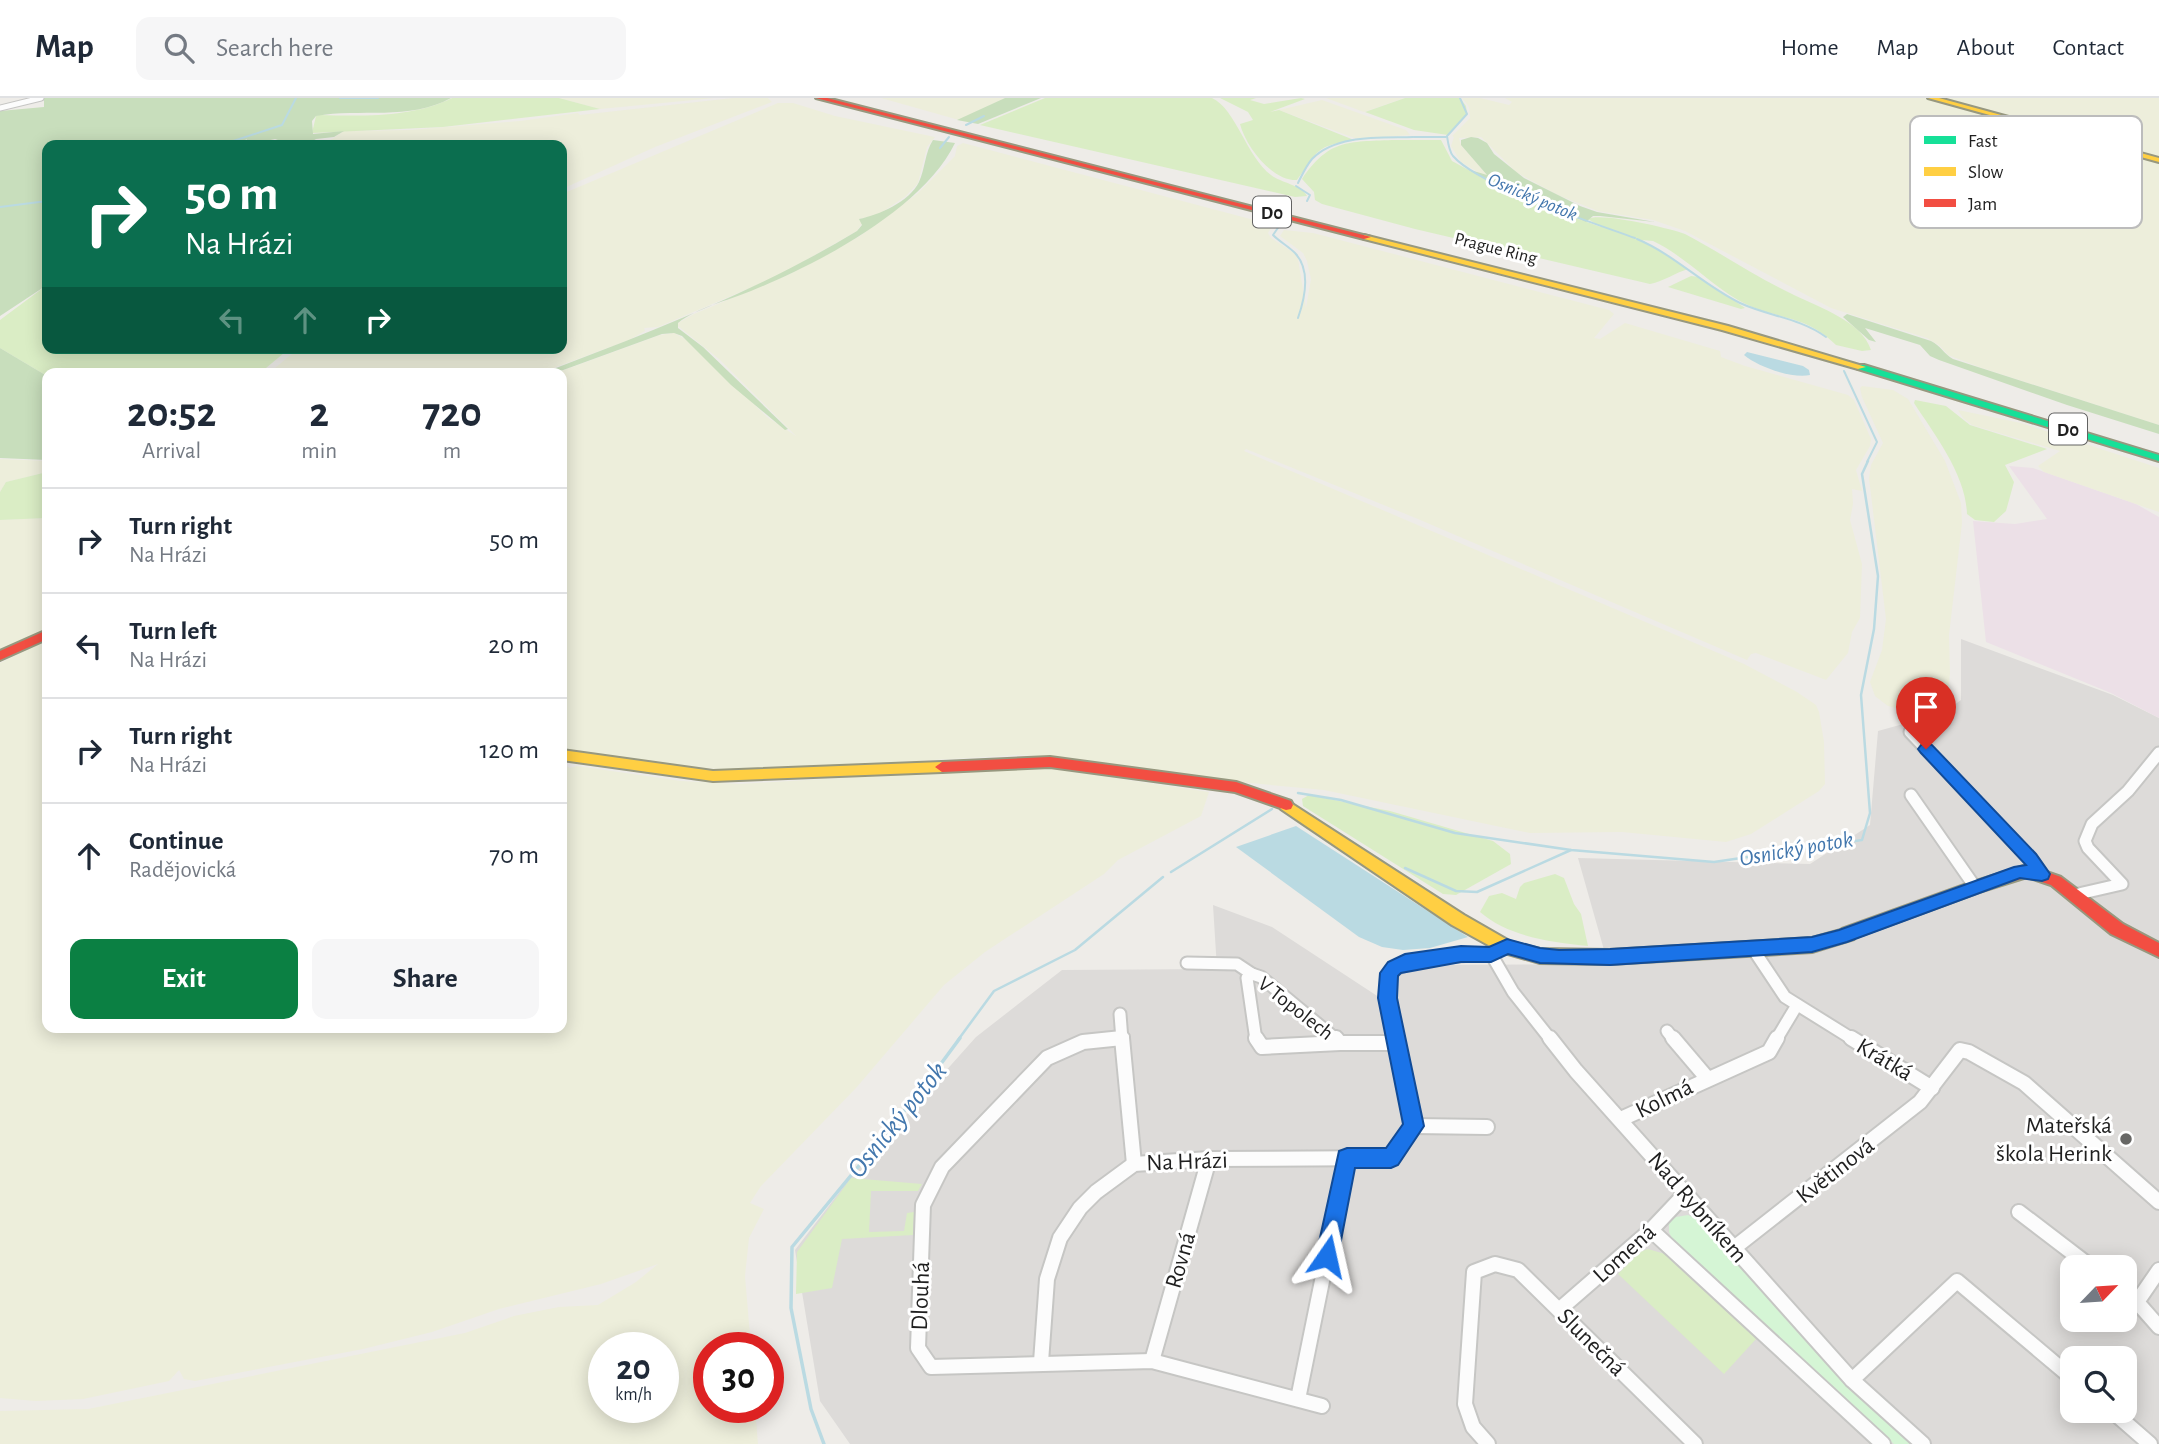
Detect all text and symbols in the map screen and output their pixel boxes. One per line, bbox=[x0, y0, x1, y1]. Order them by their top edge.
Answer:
search box bbox=[136, 17, 626, 80]
icon: search bbox=[160, 29, 198, 67]
text: Map bbox=[35, 31, 94, 64]
text: Search here bbox=[216, 35, 334, 61]
text: Home bbox=[1781, 36, 1839, 60]
text: Map bbox=[1877, 36, 1919, 60]
text: About bbox=[1957, 36, 2014, 60]
text: Contact bbox=[2052, 36, 2124, 60]
legend bbox=[1910, 116, 2142, 228]
text: Fast bbox=[1968, 132, 1998, 151]
text: Slow bbox=[1968, 163, 2004, 182]
icon: right bbox=[70, 168, 161, 259]
text: 50 m bbox=[185, 170, 279, 219]
water label: Osnický potok bbox=[1485, 170, 1580, 225]
text: Jam bbox=[1968, 195, 1997, 214]
road number: D0 bbox=[1253, 196, 1291, 228]
text: Na Hrázi bbox=[185, 228, 294, 260]
street label: Prague Ring bbox=[1453, 230, 1539, 268]
icon: left bbox=[213, 301, 251, 339]
icon: ahead bbox=[286, 301, 324, 339]
icon: right bbox=[359, 301, 397, 339]
text: 20:52 bbox=[127, 392, 216, 434]
text: 2 bbox=[309, 392, 329, 434]
text: 720 bbox=[422, 392, 482, 434]
road number: D0 bbox=[2049, 414, 2087, 444]
text: Arrival bbox=[142, 440, 201, 463]
text: min bbox=[301, 440, 337, 463]
text: m bbox=[443, 440, 461, 463]
text: Turn right bbox=[129, 513, 232, 539]
icon: right bbox=[70, 522, 108, 560]
text: 50 m bbox=[489, 527, 539, 553]
text: Na Hrázi bbox=[129, 544, 207, 567]
text: Turn left bbox=[129, 618, 217, 644]
icon: left bbox=[70, 627, 108, 665]
text: 20 m bbox=[488, 632, 539, 658]
text: Na Hrázi bbox=[129, 649, 207, 672]
pin bbox=[1896, 677, 1956, 749]
icon: arrive bbox=[1907, 688, 1945, 726]
text: Turn right bbox=[129, 723, 232, 749]
icon: right bbox=[70, 732, 108, 770]
text: 120 m bbox=[479, 737, 539, 763]
text: Na Hrázi bbox=[129, 754, 207, 777]
text: Continue bbox=[129, 828, 224, 854]
water label: Osnický potok bbox=[1738, 828, 1855, 871]
icon: ahead bbox=[70, 837, 108, 875]
text: 70 m bbox=[489, 842, 539, 868]
text: Radějovická bbox=[129, 859, 236, 882]
button: Exit bbox=[70, 939, 298, 1019]
button: Share bbox=[312, 939, 539, 1019]
street label: V Topolech bbox=[1254, 973, 1337, 1044]
street label: Krátká bbox=[1852, 1034, 1917, 1086]
water label: Osnický potok bbox=[843, 1057, 953, 1184]
street label: Kolmá bbox=[1632, 1075, 1697, 1123]
place label: Mateřská škola Herink bbox=[1996, 1114, 2112, 1166]
marker: Mateřská škola Herink bbox=[2118, 1131, 2134, 1147]
street label: Květinová bbox=[1792, 1133, 1879, 1208]
street label: Nad Rybníkem bbox=[1643, 1148, 1751, 1267]
street label: Na Hrázi bbox=[1146, 1149, 1228, 1175]
position arrow bbox=[1290, 1219, 1364, 1293]
street label: Lomená bbox=[1589, 1220, 1661, 1288]
street label: Rovná bbox=[1161, 1229, 1200, 1291]
north arrow bbox=[2060, 1255, 2137, 1332]
map controls bbox=[2060, 1255, 2137, 1423]
street label: Dlouhá bbox=[908, 1261, 934, 1331]
street label: Slunečná bbox=[1553, 1304, 1630, 1381]
speed limit sign: 30 bbox=[693, 1332, 784, 1423]
button: search bbox=[2060, 1346, 2137, 1423]
text: 20 bbox=[616, 1351, 651, 1386]
text: km/h bbox=[615, 1386, 652, 1404]

